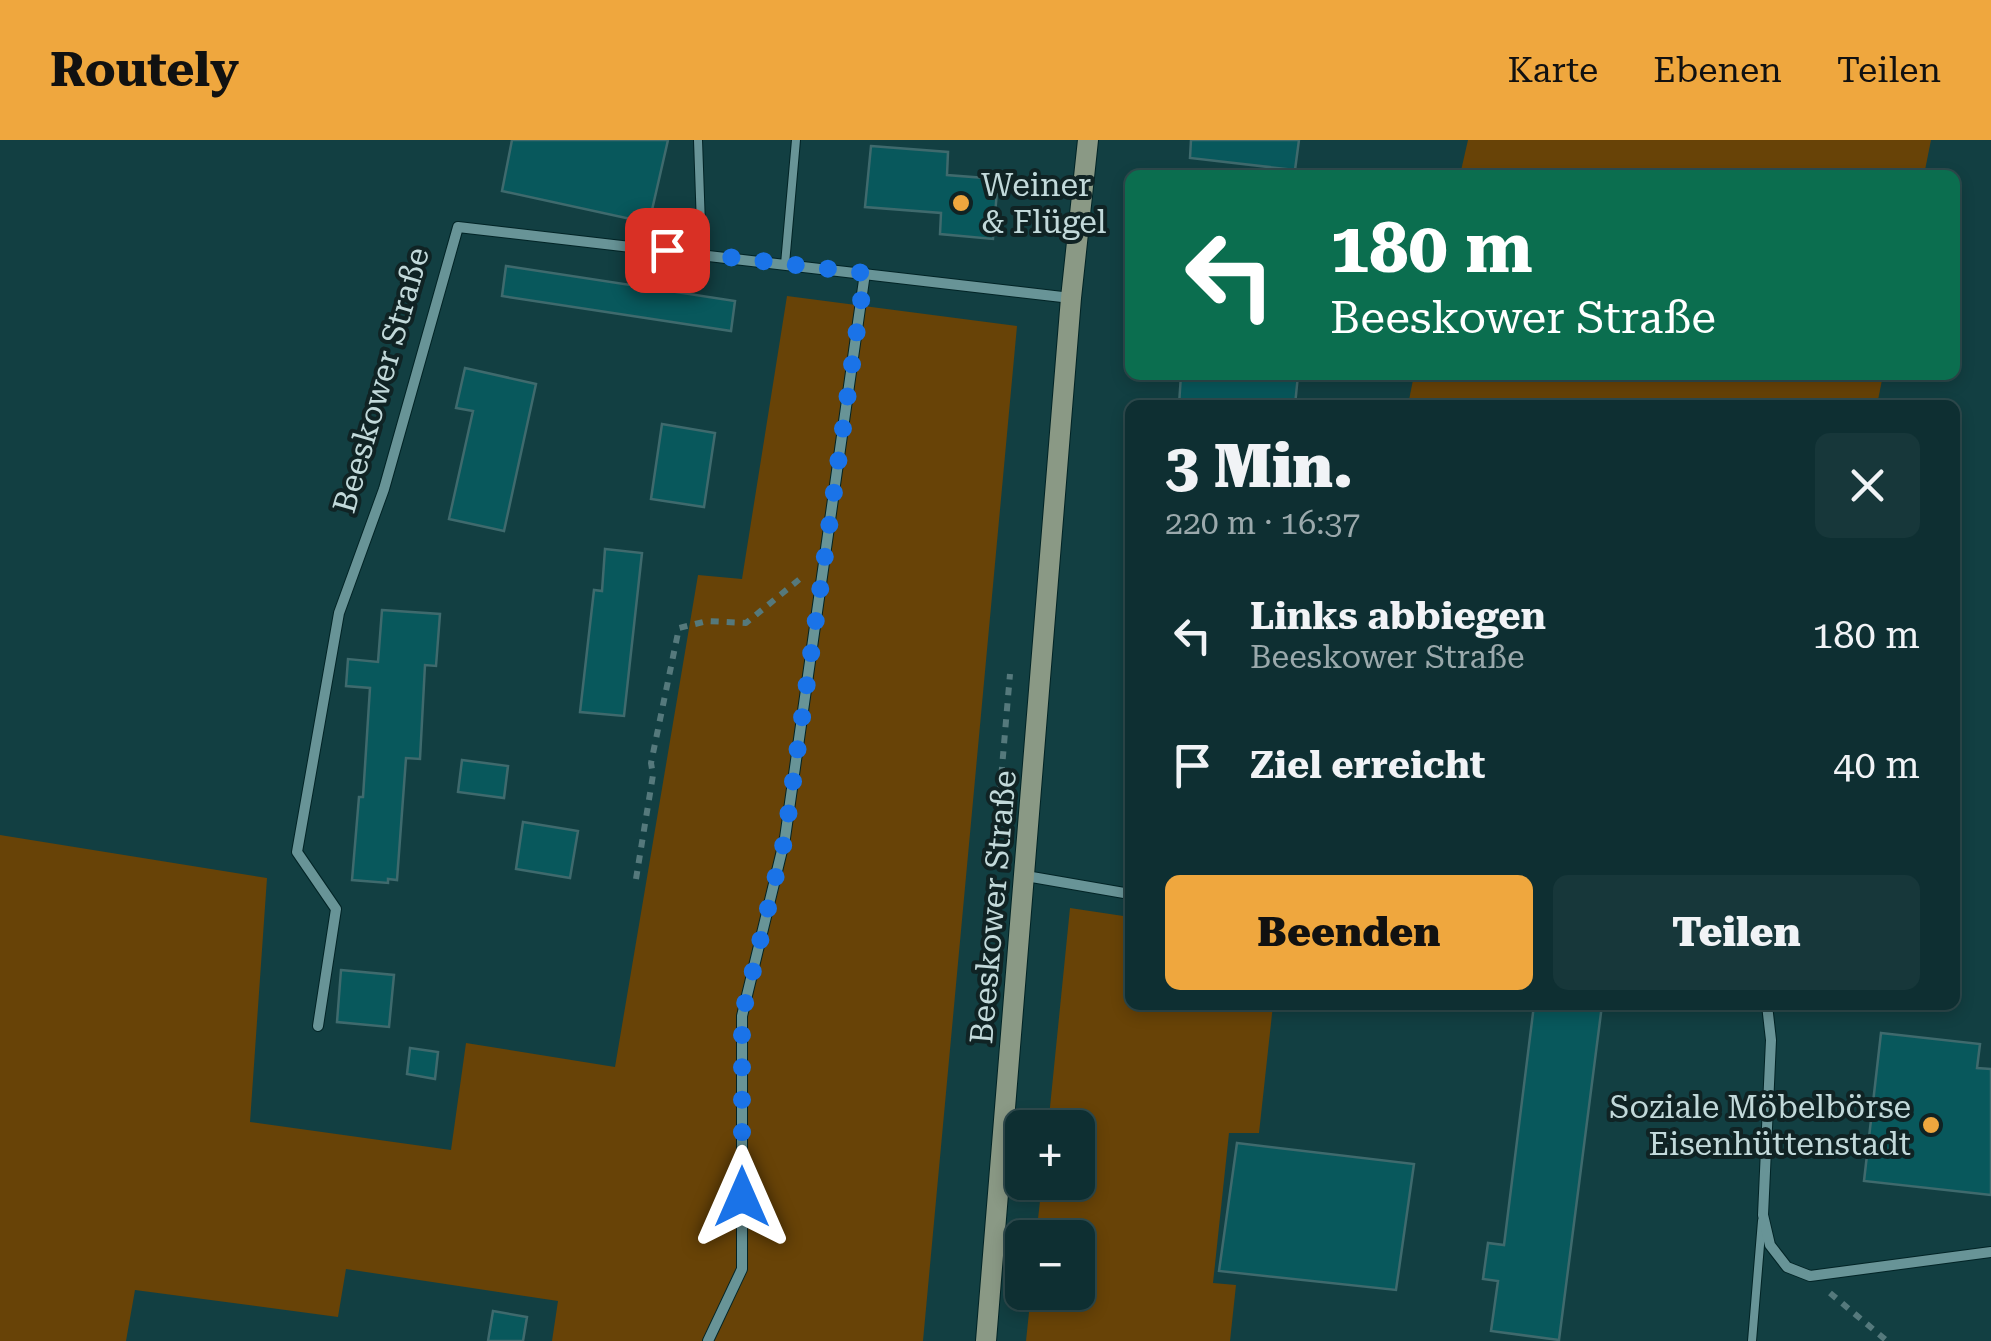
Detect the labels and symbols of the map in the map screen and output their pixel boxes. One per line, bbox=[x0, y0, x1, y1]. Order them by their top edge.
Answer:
place label: Weiner & Flügel bbox=[981, 166, 1107, 241]
marker: Weiner & Flügel bbox=[950, 192, 972, 214]
pin bbox=[625, 208, 710, 293]
street label: Beeskower Straße bbox=[325, 243, 437, 517]
street label: Beeskower Straße bbox=[962, 769, 1024, 1045]
place label: Soziale Möbelbörse Eisenhüttenstadt bbox=[1609, 1088, 1911, 1163]
marker: Soziale Möbelbörse Eisenhüttenstadt bbox=[1920, 1114, 1942, 1136]
position arrow bbox=[690, 1145, 794, 1249]

